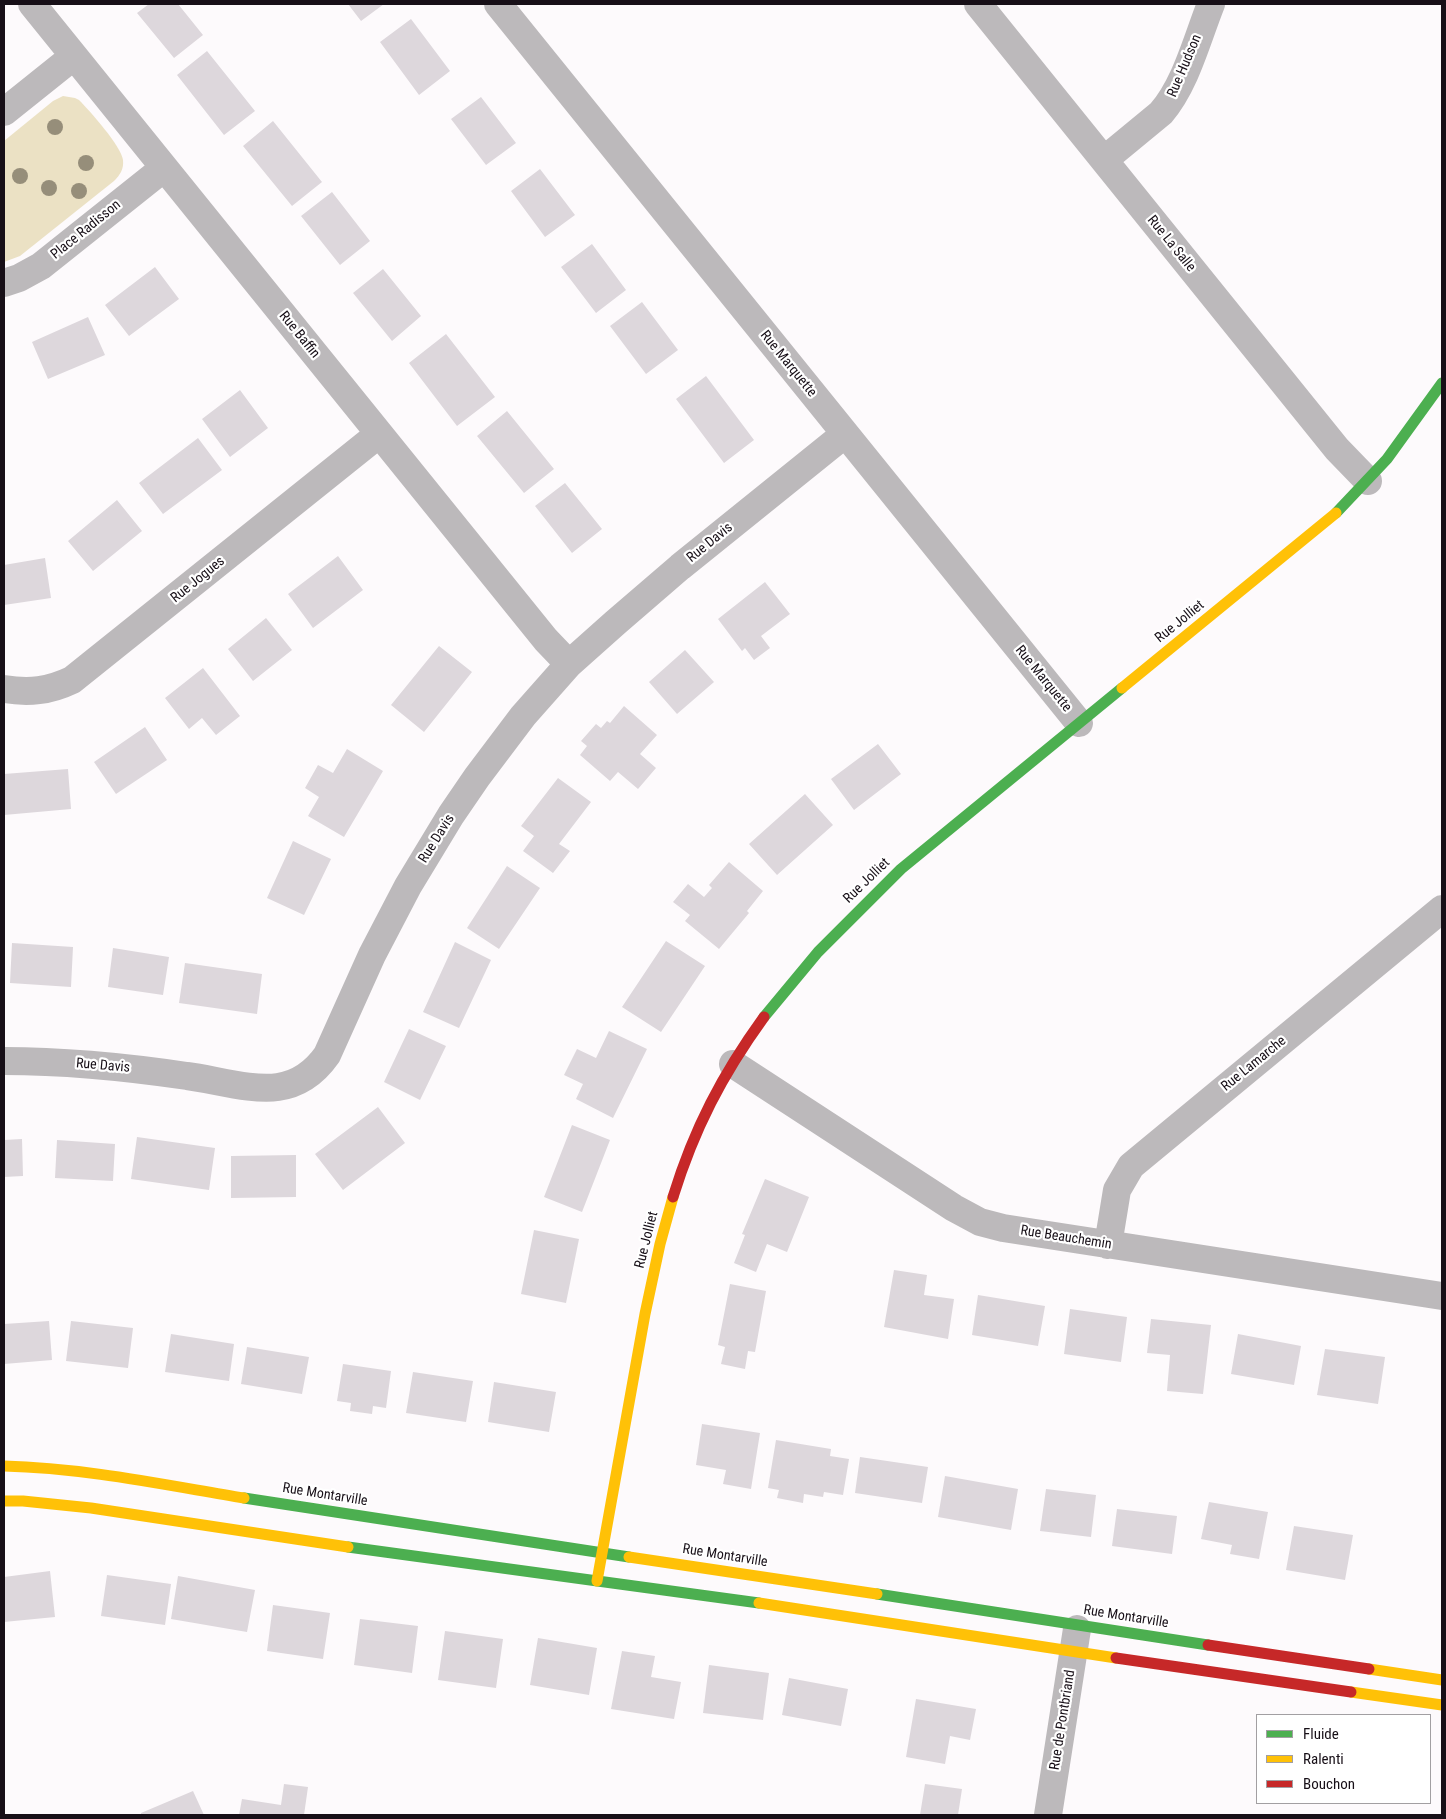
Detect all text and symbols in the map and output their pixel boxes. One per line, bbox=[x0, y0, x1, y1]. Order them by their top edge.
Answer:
street label: Rue Hudson bbox=[1164, 32, 1206, 100]
street label: Place Radisson bbox=[48, 197, 124, 263]
street label: Rue La Salle bbox=[1143, 212, 1199, 276]
street label: Rue Baffin bbox=[275, 308, 323, 362]
street label: Rue Marquette bbox=[756, 327, 820, 401]
street label: Rue Davis bbox=[684, 519, 736, 567]
street label: Rue Jogues bbox=[168, 553, 228, 607]
street label: Rue Jolliet bbox=[1152, 597, 1208, 647]
street label: Rue Marquette bbox=[1011, 642, 1075, 716]
street label: Rue Davis bbox=[416, 812, 458, 866]
street label: Rue Jolliet bbox=[840, 855, 894, 907]
street label: Rue Lamarche bbox=[1218, 1033, 1290, 1095]
street label: Rue Davis bbox=[75, 1055, 131, 1077]
street label: Rue Jolliet bbox=[632, 1210, 662, 1270]
street label: Rue Beauchemin bbox=[1019, 1223, 1113, 1253]
street label: Rue Montarville bbox=[281, 1480, 369, 1510]
street label: Rue Montarville bbox=[681, 1541, 769, 1571]
street label: Rue Montarville bbox=[1082, 1602, 1170, 1632]
street label: Rue de Pontbriand bbox=[1047, 1669, 1079, 1771]
legend bbox=[1256, 1714, 1431, 1804]
text: Fluide bbox=[1303, 1725, 1339, 1743]
text: Ralenti bbox=[1303, 1750, 1344, 1768]
text: Bouchon bbox=[1303, 1775, 1355, 1793]

